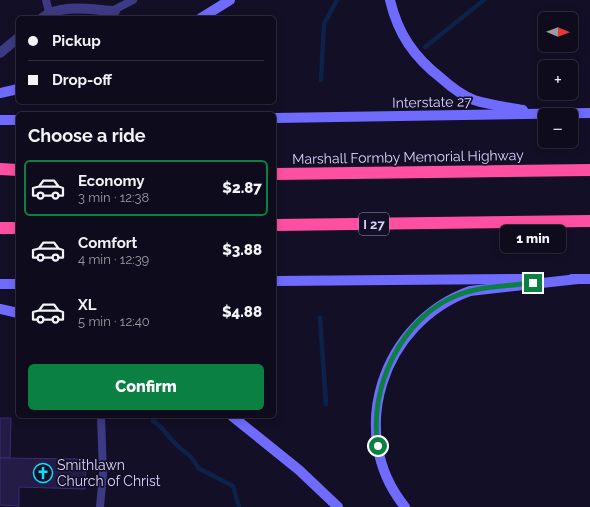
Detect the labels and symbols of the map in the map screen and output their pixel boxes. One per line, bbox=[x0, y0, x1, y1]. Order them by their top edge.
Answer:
north arrow bbox=[538, 12, 578, 52]
street label: Interstate 27 bbox=[392, 93, 472, 111]
street label: Marshall Formby Memorial Highway bbox=[292, 147, 524, 167]
road number: I 27 bbox=[359, 213, 389, 235]
callout: 1 min bbox=[500, 225, 566, 253]
route end bbox=[524, 274, 542, 292]
route start bbox=[369, 437, 387, 455]
place label: Smithlawn Church of Christ bbox=[57, 457, 161, 489]
church icon: Smithlawn Church of Christ bbox=[32, 462, 54, 484]

